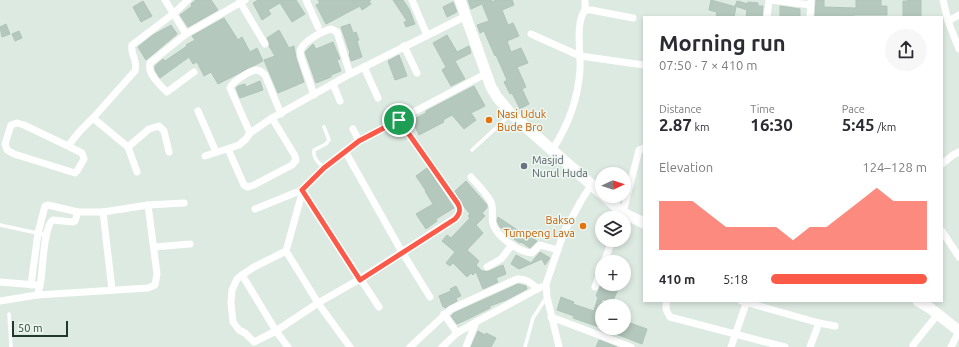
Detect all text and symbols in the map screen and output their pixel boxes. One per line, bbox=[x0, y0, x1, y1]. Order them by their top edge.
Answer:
button: share bbox=[885, 29, 927, 71]
text: Morning run bbox=[659, 30, 786, 55]
text: 07:50 · 7 × 410 m bbox=[659, 58, 758, 72]
pin bbox=[382, 103, 416, 137]
text: Distance bbox=[659, 103, 702, 115]
text: Time bbox=[750, 103, 775, 115]
text: Pace bbox=[842, 103, 865, 115]
place label: Nasi Uduk Bude Bro bbox=[497, 108, 547, 133]
icon: arrive bbox=[388, 109, 410, 131]
marker: Nasi Uduk Bude Bro bbox=[484, 115, 494, 125]
text: 2.87 bbox=[659, 115, 692, 134]
text: 16:30 bbox=[750, 115, 793, 134]
text: 5:45 bbox=[842, 115, 875, 134]
text: km bbox=[692, 121, 710, 133]
text: /km bbox=[875, 121, 896, 133]
place label: Masjid Nurul Huda bbox=[532, 154, 588, 179]
text: Elevation bbox=[659, 160, 713, 174]
text: 124–128 m bbox=[862, 160, 927, 174]
marker: Masjid Nurul Huda bbox=[519, 161, 529, 171]
north arrow bbox=[595, 167, 631, 203]
map controls bbox=[595, 167, 631, 335]
button: layers bbox=[595, 211, 631, 247]
place label: Bakso Tumpeng Lava bbox=[504, 214, 575, 239]
marker: Bakso Tumpeng Lava bbox=[578, 221, 588, 231]
button: + bbox=[595, 255, 631, 291]
text: 410 m bbox=[659, 272, 695, 286]
text: 5:18 bbox=[723, 272, 748, 286]
button: − bbox=[595, 299, 631, 335]
scale bar bbox=[12, 319, 68, 338]
text: 50 m bbox=[18, 322, 42, 334]

